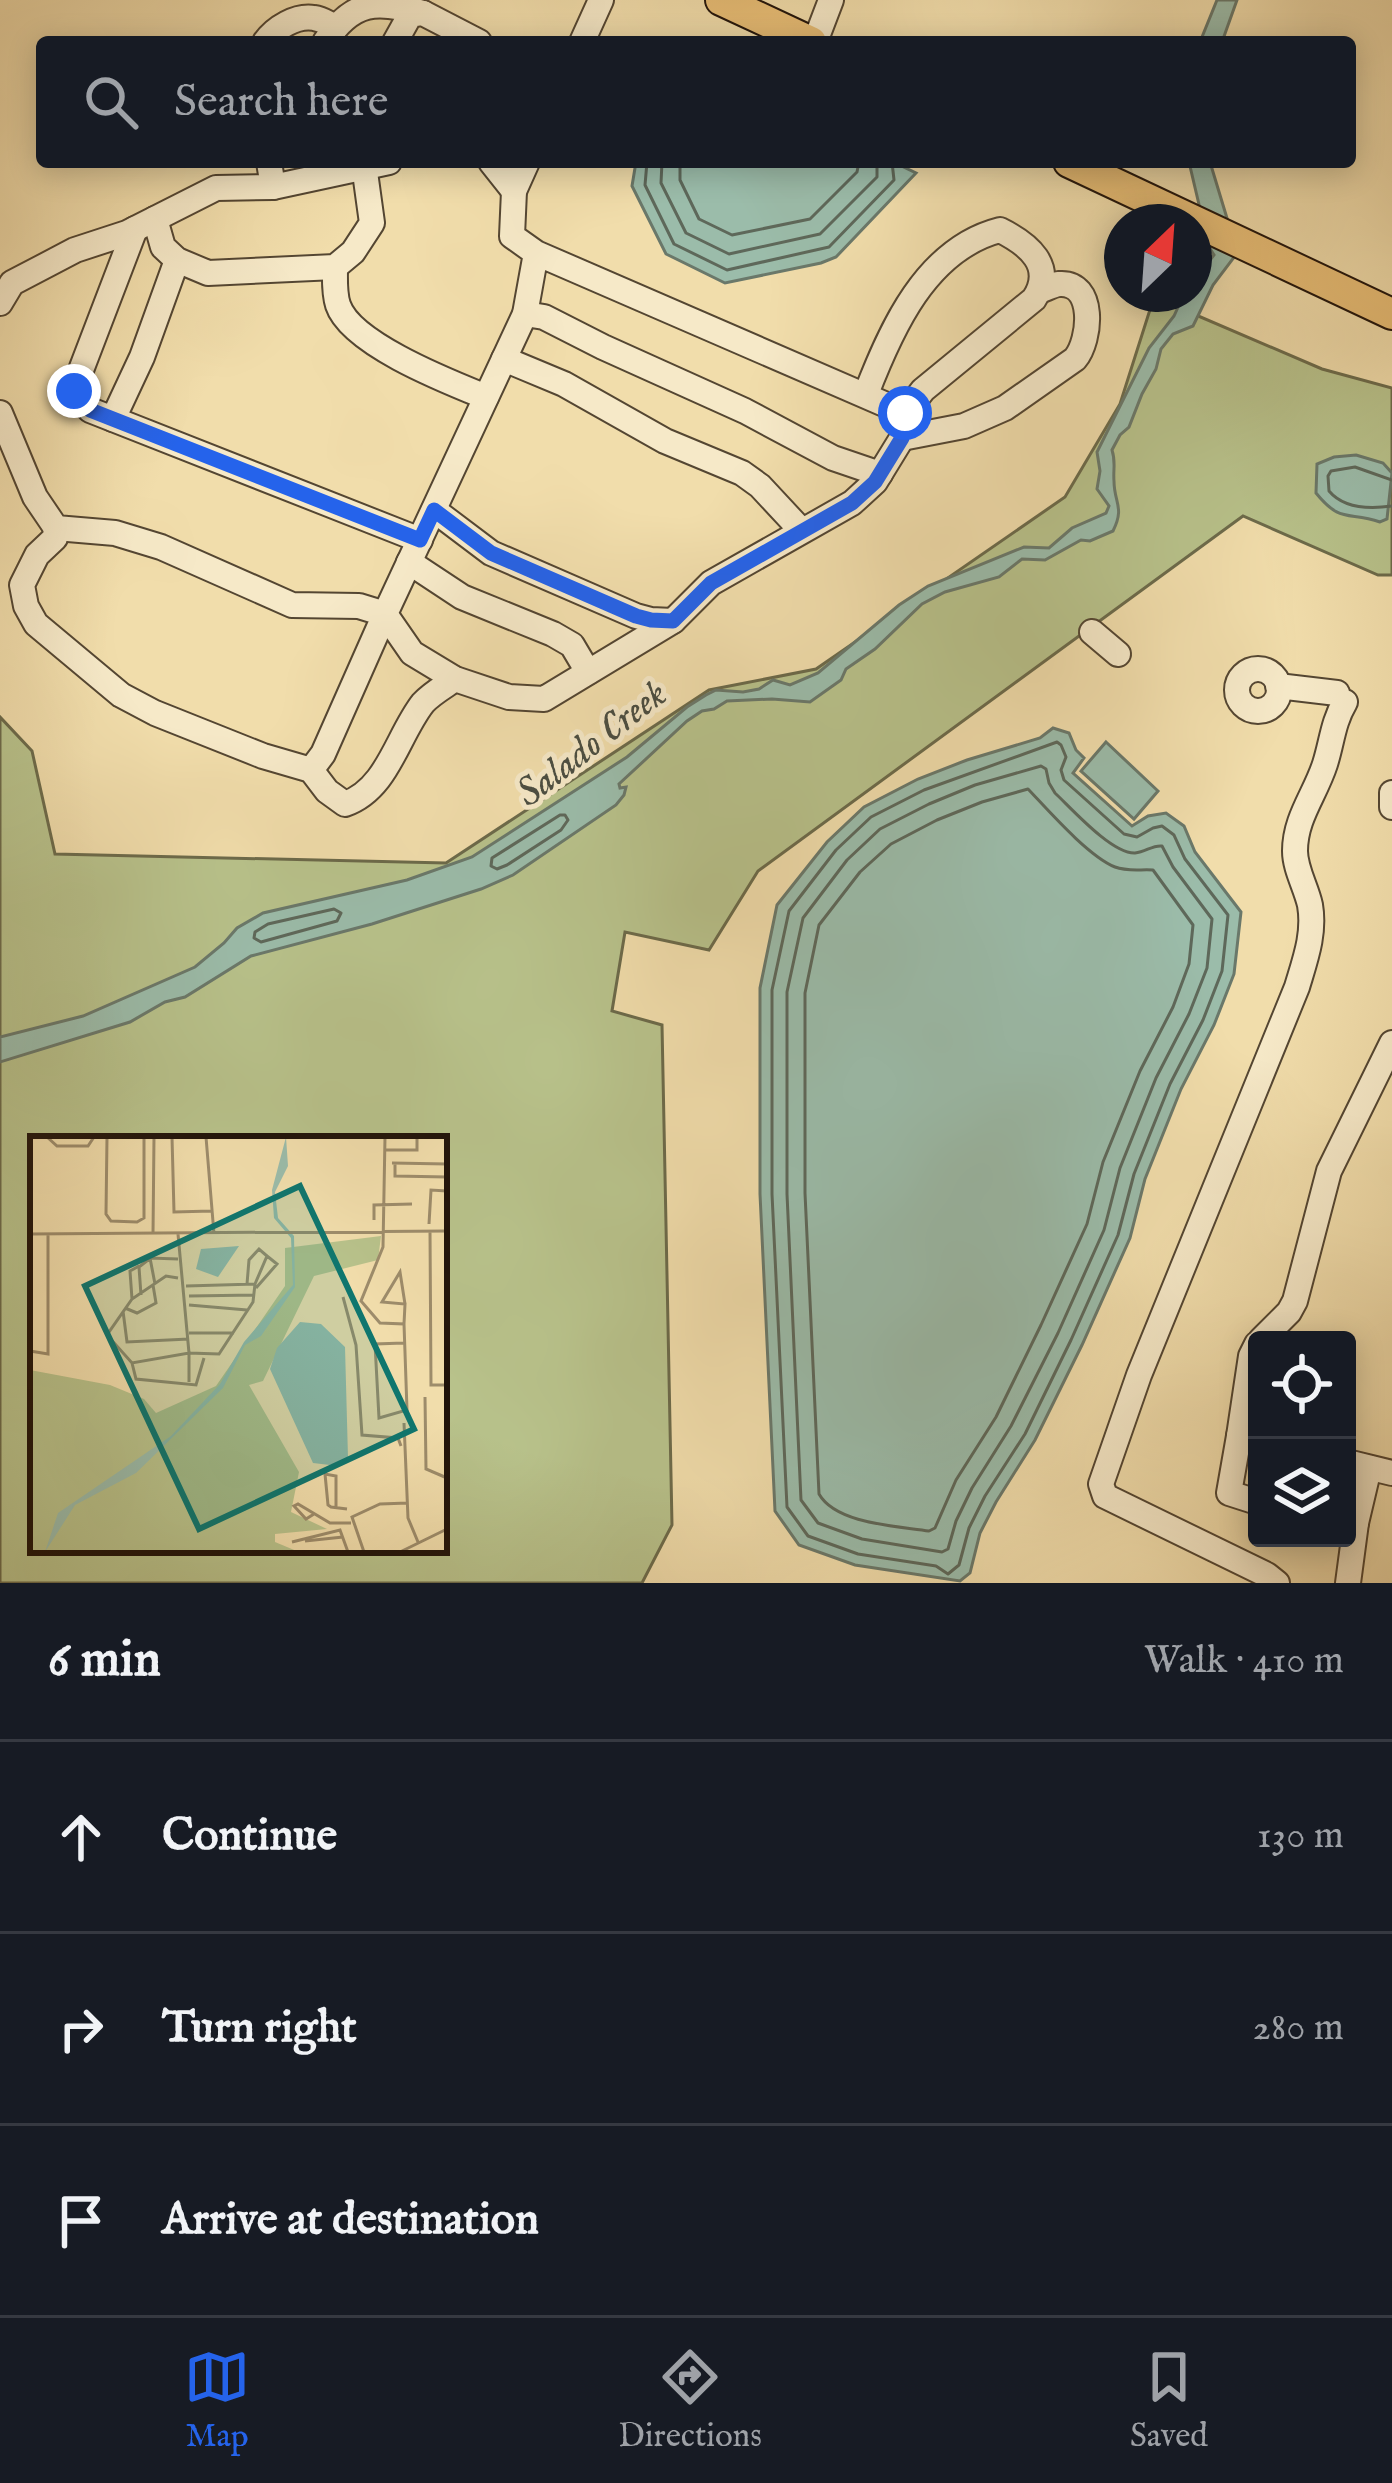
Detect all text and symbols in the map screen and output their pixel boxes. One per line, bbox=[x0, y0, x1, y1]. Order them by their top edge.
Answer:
search box bbox=[36, 36, 1356, 168]
icon: search bbox=[78, 69, 144, 135]
text: Search here bbox=[174, 74, 388, 131]
north arrow bbox=[1104, 204, 1212, 312]
route end bbox=[47, 364, 101, 418]
route start bbox=[878, 386, 932, 440]
water label: Salado Creek bbox=[507, 670, 678, 819]
inset map bbox=[30, 1136, 447, 1553]
map controls bbox=[1248, 1331, 1356, 1547]
button: locate bbox=[1248, 1331, 1356, 1439]
button: layers bbox=[1248, 1439, 1356, 1547]
text: 6 min bbox=[48, 1629, 161, 1694]
text: Walk · 410 m bbox=[1144, 1637, 1344, 1686]
icon: ahead bbox=[48, 1804, 114, 1870]
text: Continue bbox=[162, 1808, 337, 1865]
text: 130 m bbox=[1257, 1812, 1344, 1861]
icon: right bbox=[48, 1996, 114, 2062]
text: Turn right bbox=[162, 2000, 357, 2057]
text: 280 m bbox=[1253, 2004, 1344, 2053]
icon: arrive bbox=[48, 2188, 114, 2254]
text: Arrive at destination bbox=[162, 2192, 539, 2249]
tab: Map bbox=[184, 2344, 250, 2458]
tab: Directions bbox=[618, 2344, 762, 2458]
tab: Saved bbox=[1130, 2344, 1208, 2458]

